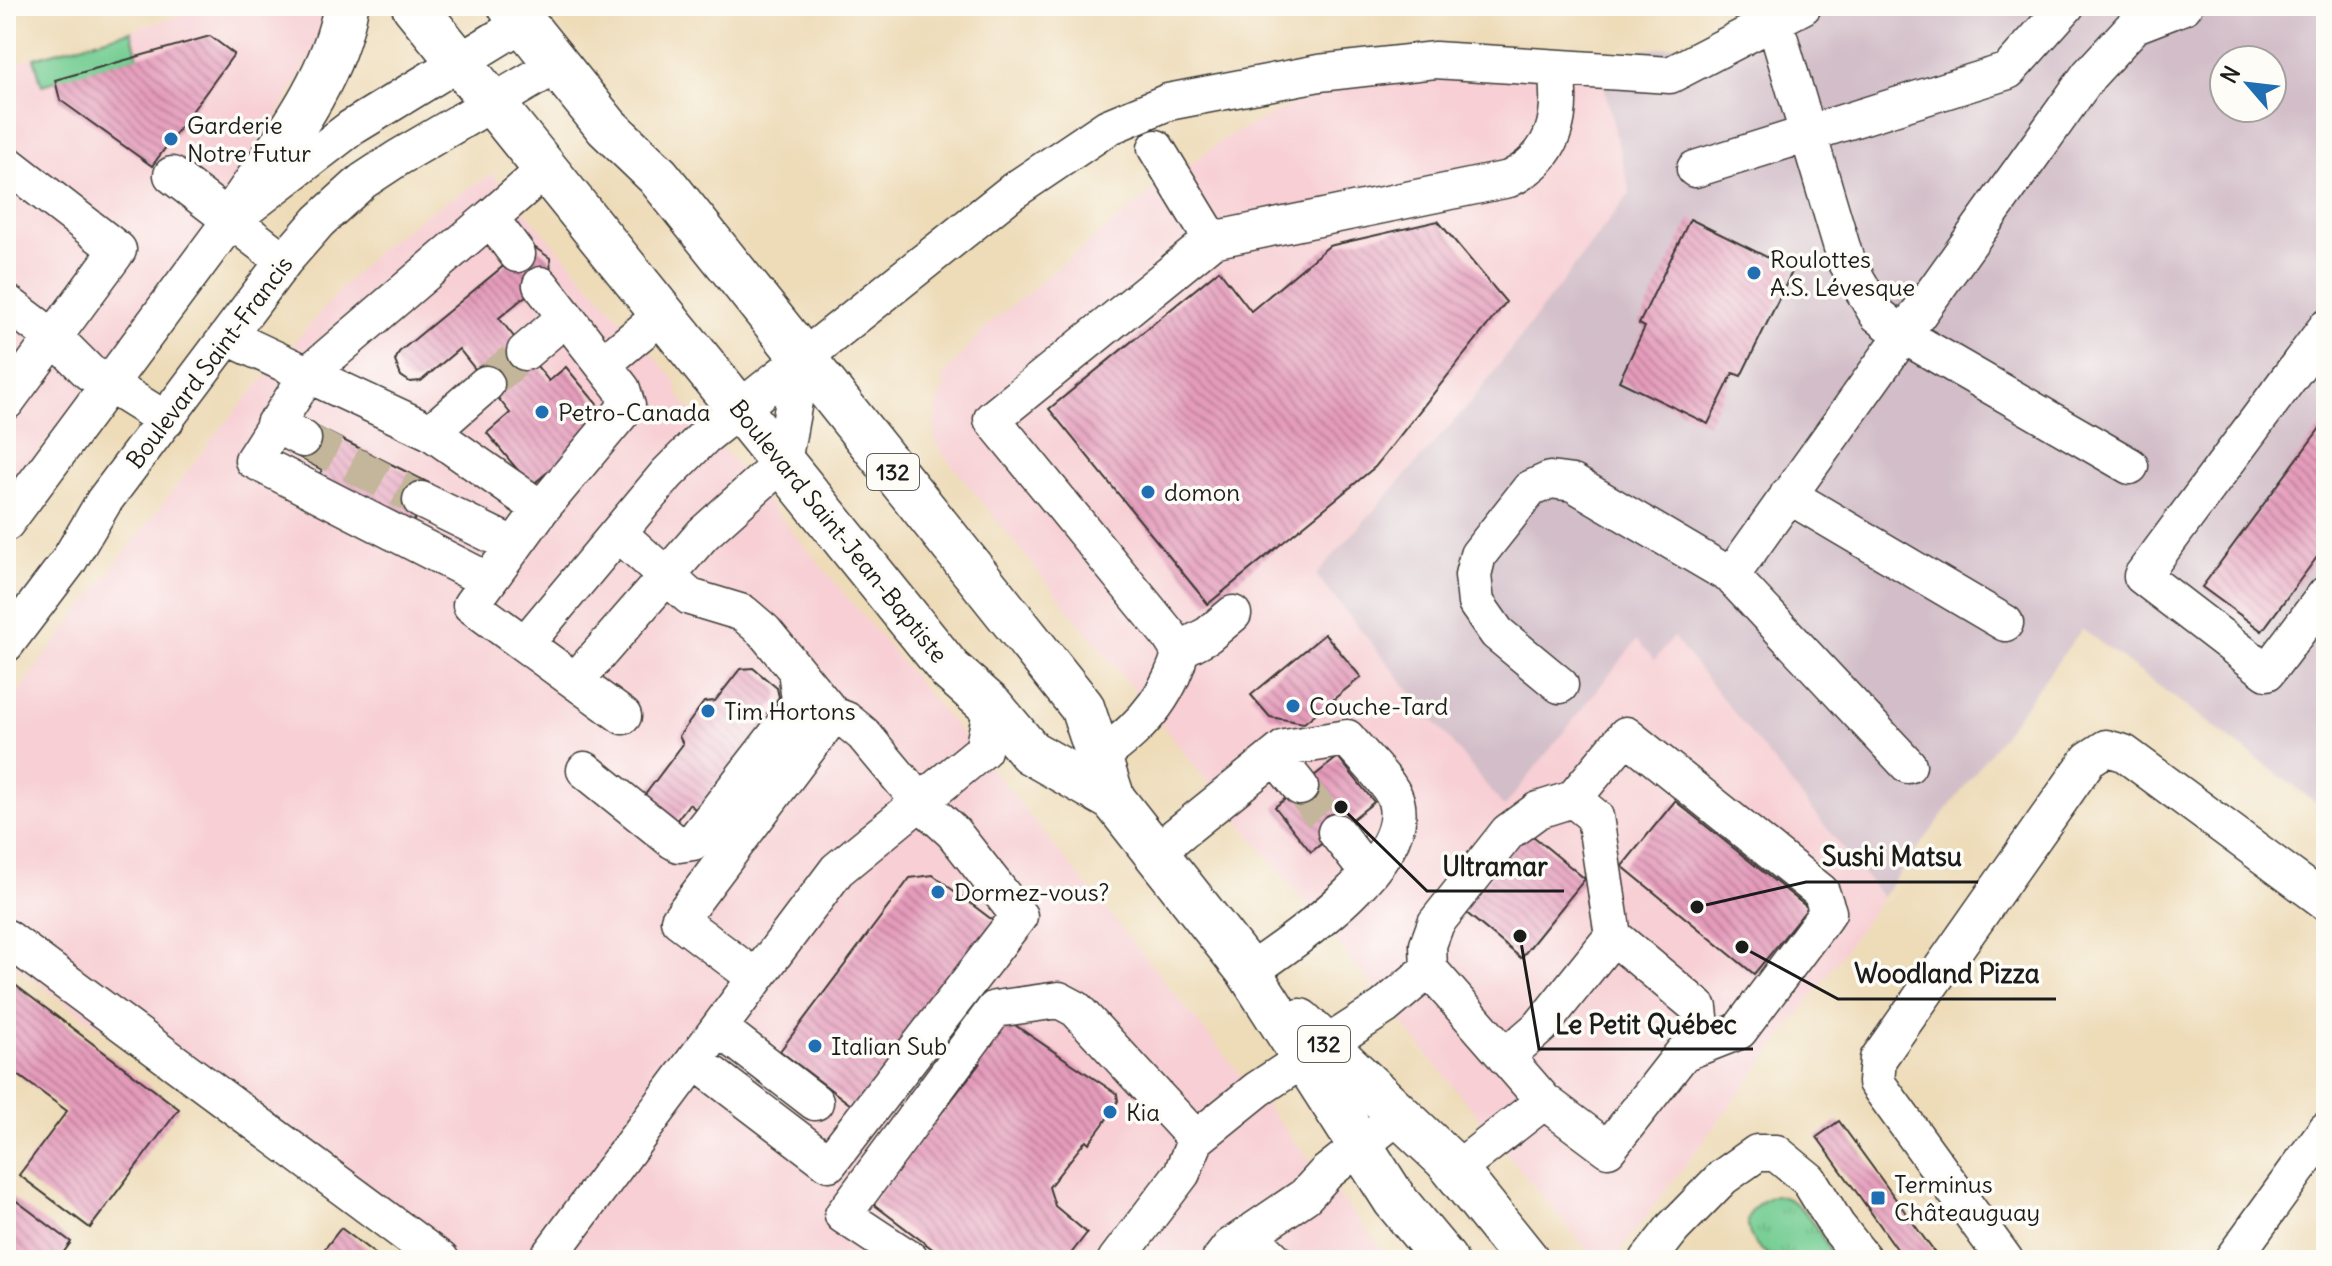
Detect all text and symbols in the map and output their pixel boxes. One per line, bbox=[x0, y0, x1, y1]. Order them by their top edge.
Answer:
north arrow bbox=[2208, 44, 2288, 124]
text: N bbox=[2214, 61, 2246, 88]
place label: Garderie Notre Futur bbox=[187, 110, 311, 168]
marker: Garderie Notre Futur bbox=[162, 130, 180, 148]
place label: Roulottes A.S. Lévesque bbox=[1770, 244, 1915, 302]
street label: Boulevard Saint-Francis bbox=[119, 250, 299, 474]
marker: Roulottes A.S. Lévesque bbox=[1745, 264, 1763, 282]
street label: Boulevard Saint-Jean-Baptiste bbox=[724, 393, 954, 669]
place label: Petro-Canada bbox=[558, 397, 711, 427]
marker: Petro-Canada bbox=[533, 403, 551, 421]
road number: 132 bbox=[867, 454, 919, 490]
place label: domon bbox=[1164, 477, 1240, 507]
marker: domon bbox=[1139, 483, 1157, 501]
place label: Couche-Tard bbox=[1309, 691, 1448, 721]
place label: Tim Hortons bbox=[724, 696, 856, 726]
marker: Couche-Tard bbox=[1284, 697, 1302, 715]
marker: Tim Hortons bbox=[699, 702, 717, 720]
callout: Sushi Matsu bbox=[1806, 832, 1978, 882]
text: Sushi Matsu bbox=[1822, 840, 1962, 873]
callout: Ultramar bbox=[1427, 841, 1564, 891]
text: Ultramar bbox=[1442, 850, 1548, 883]
place label: Dormez-vous? bbox=[954, 877, 1109, 907]
marker: Dormez-vous? bbox=[929, 883, 947, 901]
callout: Woodland Pizza bbox=[1838, 949, 2056, 999]
text: Woodland Pizza bbox=[1854, 957, 2040, 990]
callout: Le Petit Québec bbox=[1539, 999, 1753, 1049]
text: Le Petit Québec bbox=[1555, 1008, 1737, 1041]
road number: 132 bbox=[1298, 1026, 1350, 1062]
place label: Italian Sub bbox=[831, 1031, 947, 1061]
marker: Italian Sub bbox=[806, 1037, 824, 1055]
place label: Kia bbox=[1126, 1097, 1160, 1127]
marker: Kia bbox=[1101, 1103, 1119, 1121]
place label: Terminus Châteauguay bbox=[1894, 1169, 2040, 1227]
marker: Terminus Châteauguay bbox=[1869, 1189, 1887, 1207]

